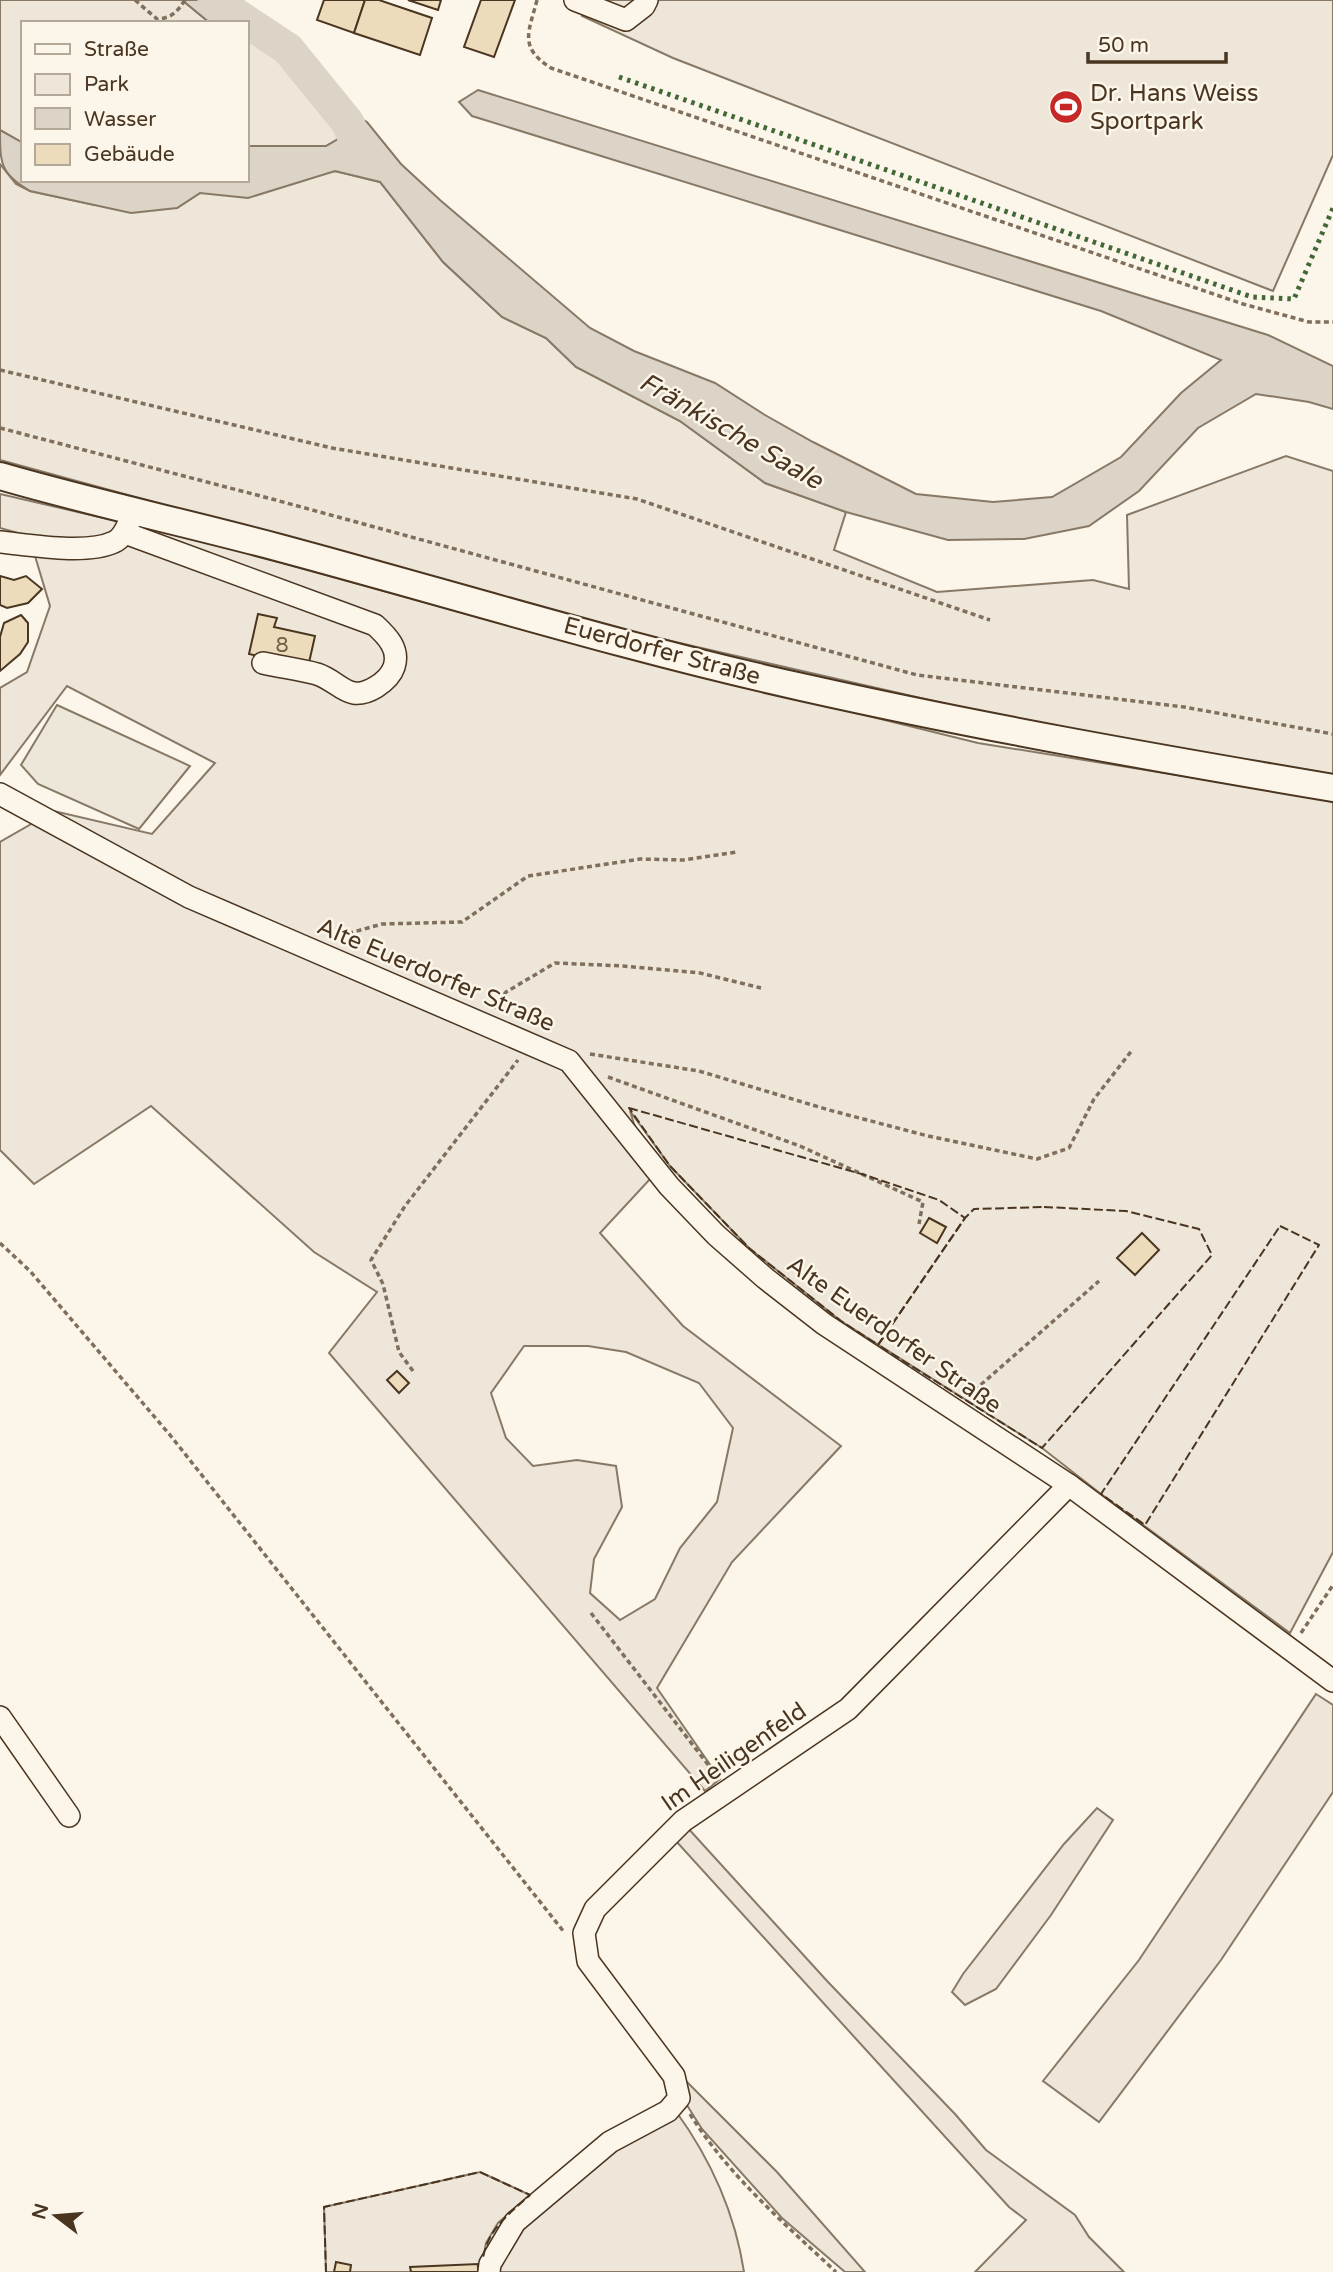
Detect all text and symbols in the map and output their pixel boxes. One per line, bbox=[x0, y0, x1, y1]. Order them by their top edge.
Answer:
legend bbox=[21, 21, 248, 182]
scale bar bbox=[1088, 21, 1226, 65]
text: 50 m bbox=[1098, 33, 1149, 58]
text: Straße bbox=[84, 37, 149, 62]
text: Park bbox=[84, 72, 129, 97]
place label: Dr. Hans Weiss Sportpark bbox=[1090, 79, 1259, 136]
sports icon: Dr. Hans Weiss Sportpark bbox=[1047, 88, 1085, 126]
text: Wasser bbox=[84, 107, 156, 132]
text: Gebäude bbox=[84, 142, 175, 167]
water label: Fränkische Saale bbox=[634, 366, 829, 497]
street label: Euerdorfer Straße bbox=[560, 611, 764, 691]
house number: 8 bbox=[275, 633, 289, 658]
street label: Alte Euerdorfer Straße bbox=[313, 912, 559, 1038]
street label: Alte Euerdorfer Straße bbox=[781, 1250, 1007, 1420]
street label: Im Heiligenfeld bbox=[656, 1696, 812, 1818]
north arrow bbox=[21, 2181, 91, 2251]
text: N bbox=[28, 2201, 53, 2222]

